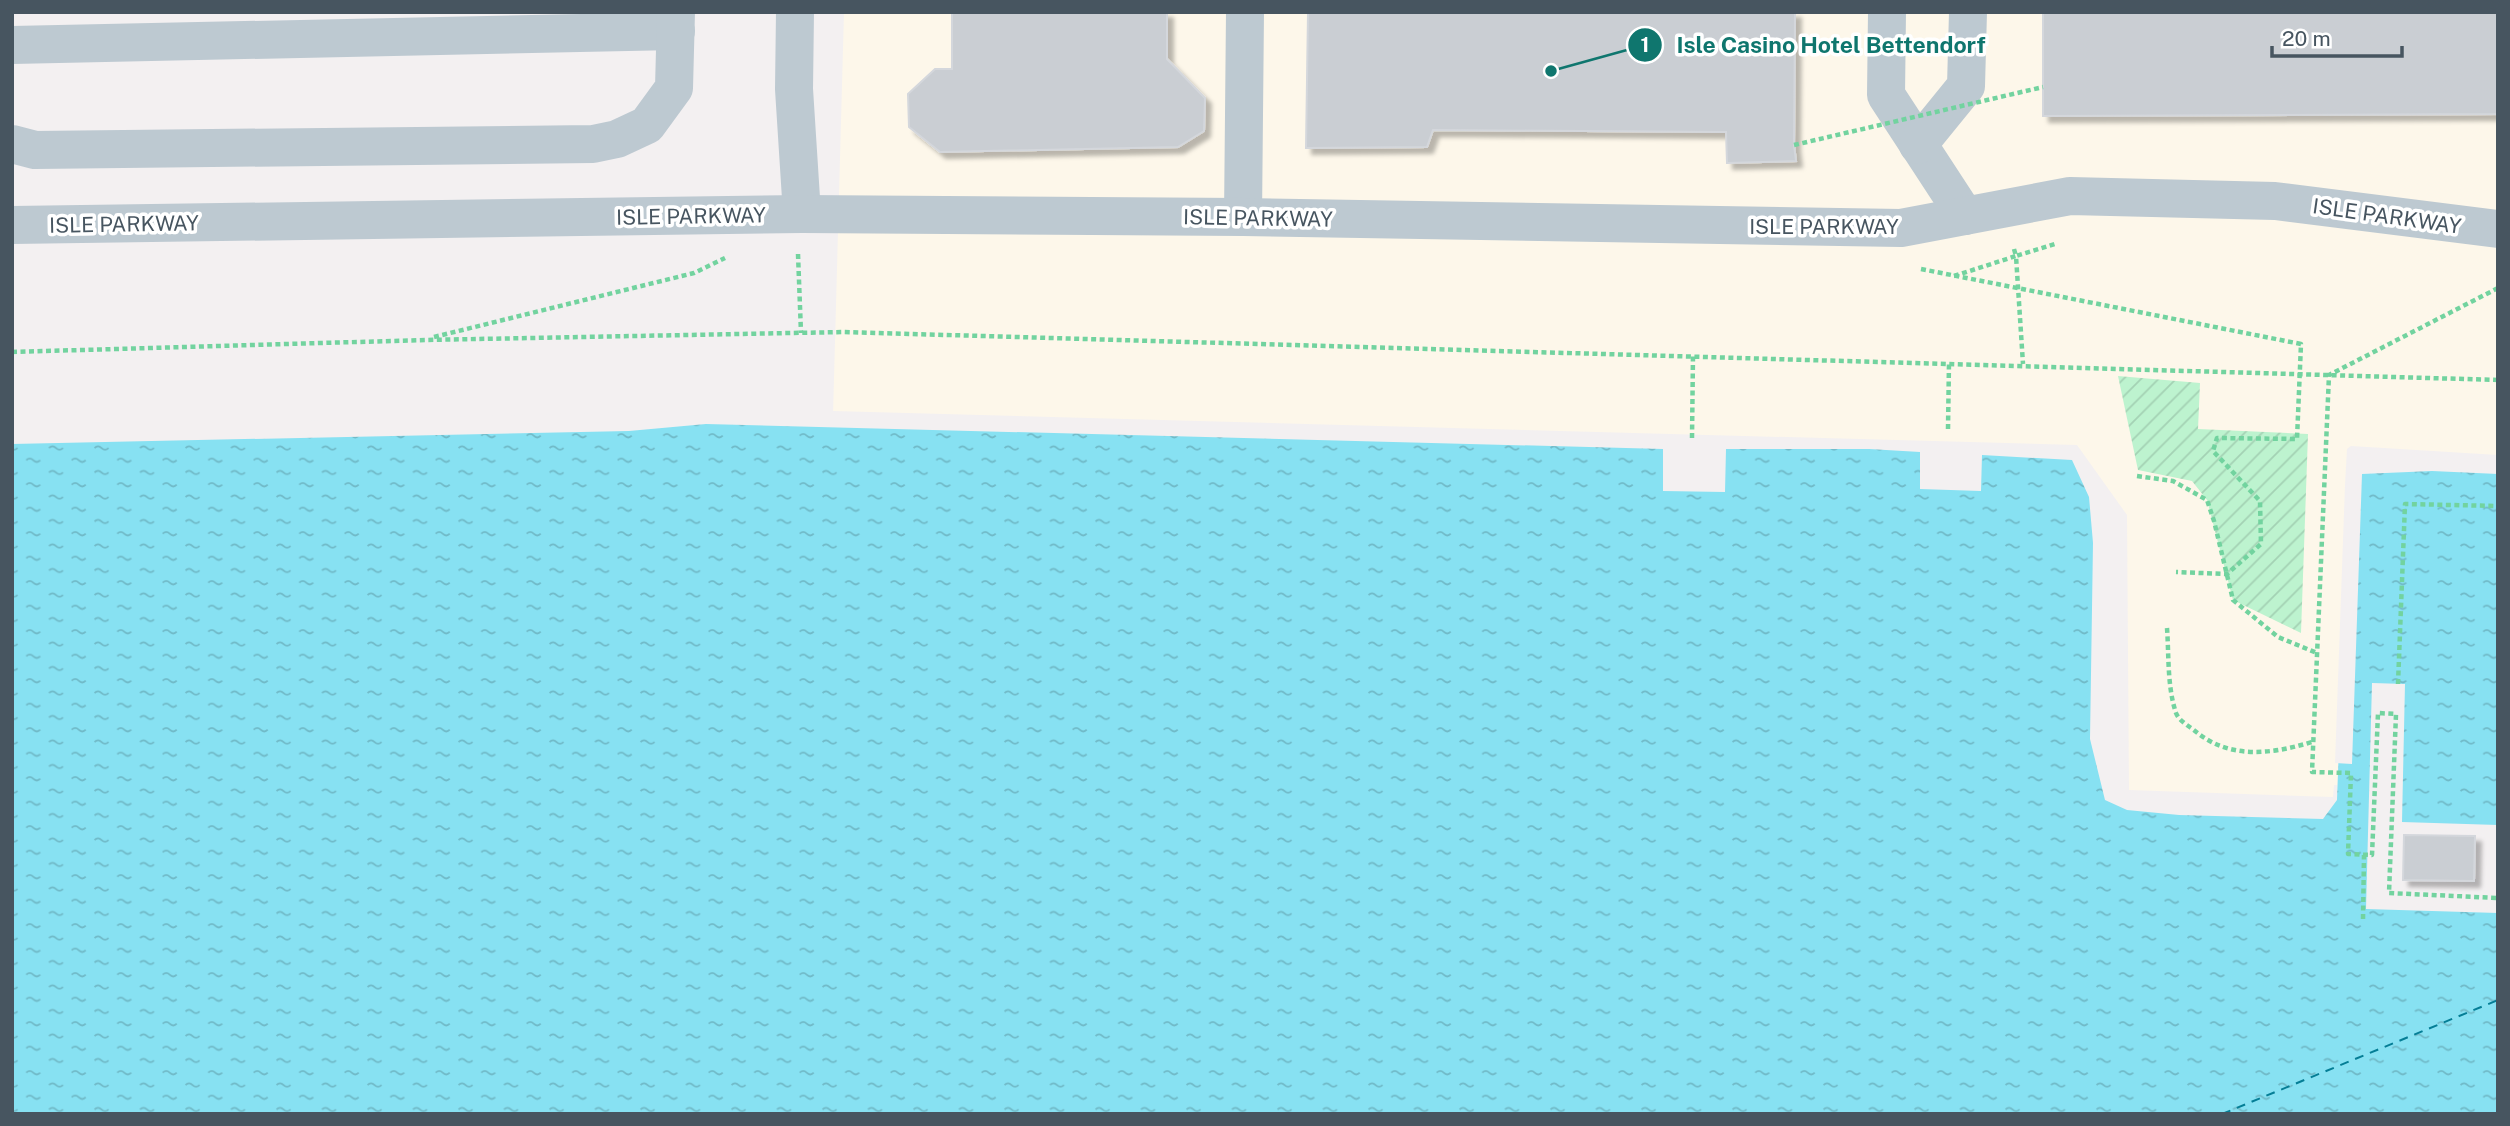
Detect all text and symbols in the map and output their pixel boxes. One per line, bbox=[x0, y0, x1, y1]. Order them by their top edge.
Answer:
scale bar bbox=[2272, 14, 2402, 58]
callout: Isle Casino Hotel Bettendorf bbox=[1627, 23, 2000, 67]
text: 20 m bbox=[2282, 26, 2331, 51]
text: Isle Casino Hotel Bettendorf bbox=[1676, 31, 1986, 58]
text: 1 bbox=[1641, 32, 1650, 57]
street label: ISLE PARKWAY bbox=[2311, 193, 2463, 239]
street label: ISLE PARKWAY bbox=[616, 202, 766, 230]
street label: ISLE PARKWAY bbox=[1183, 204, 1333, 232]
street label: ISLE PARKWAY bbox=[49, 210, 199, 238]
street label: ISLE PARKWAY bbox=[1749, 214, 1899, 239]

